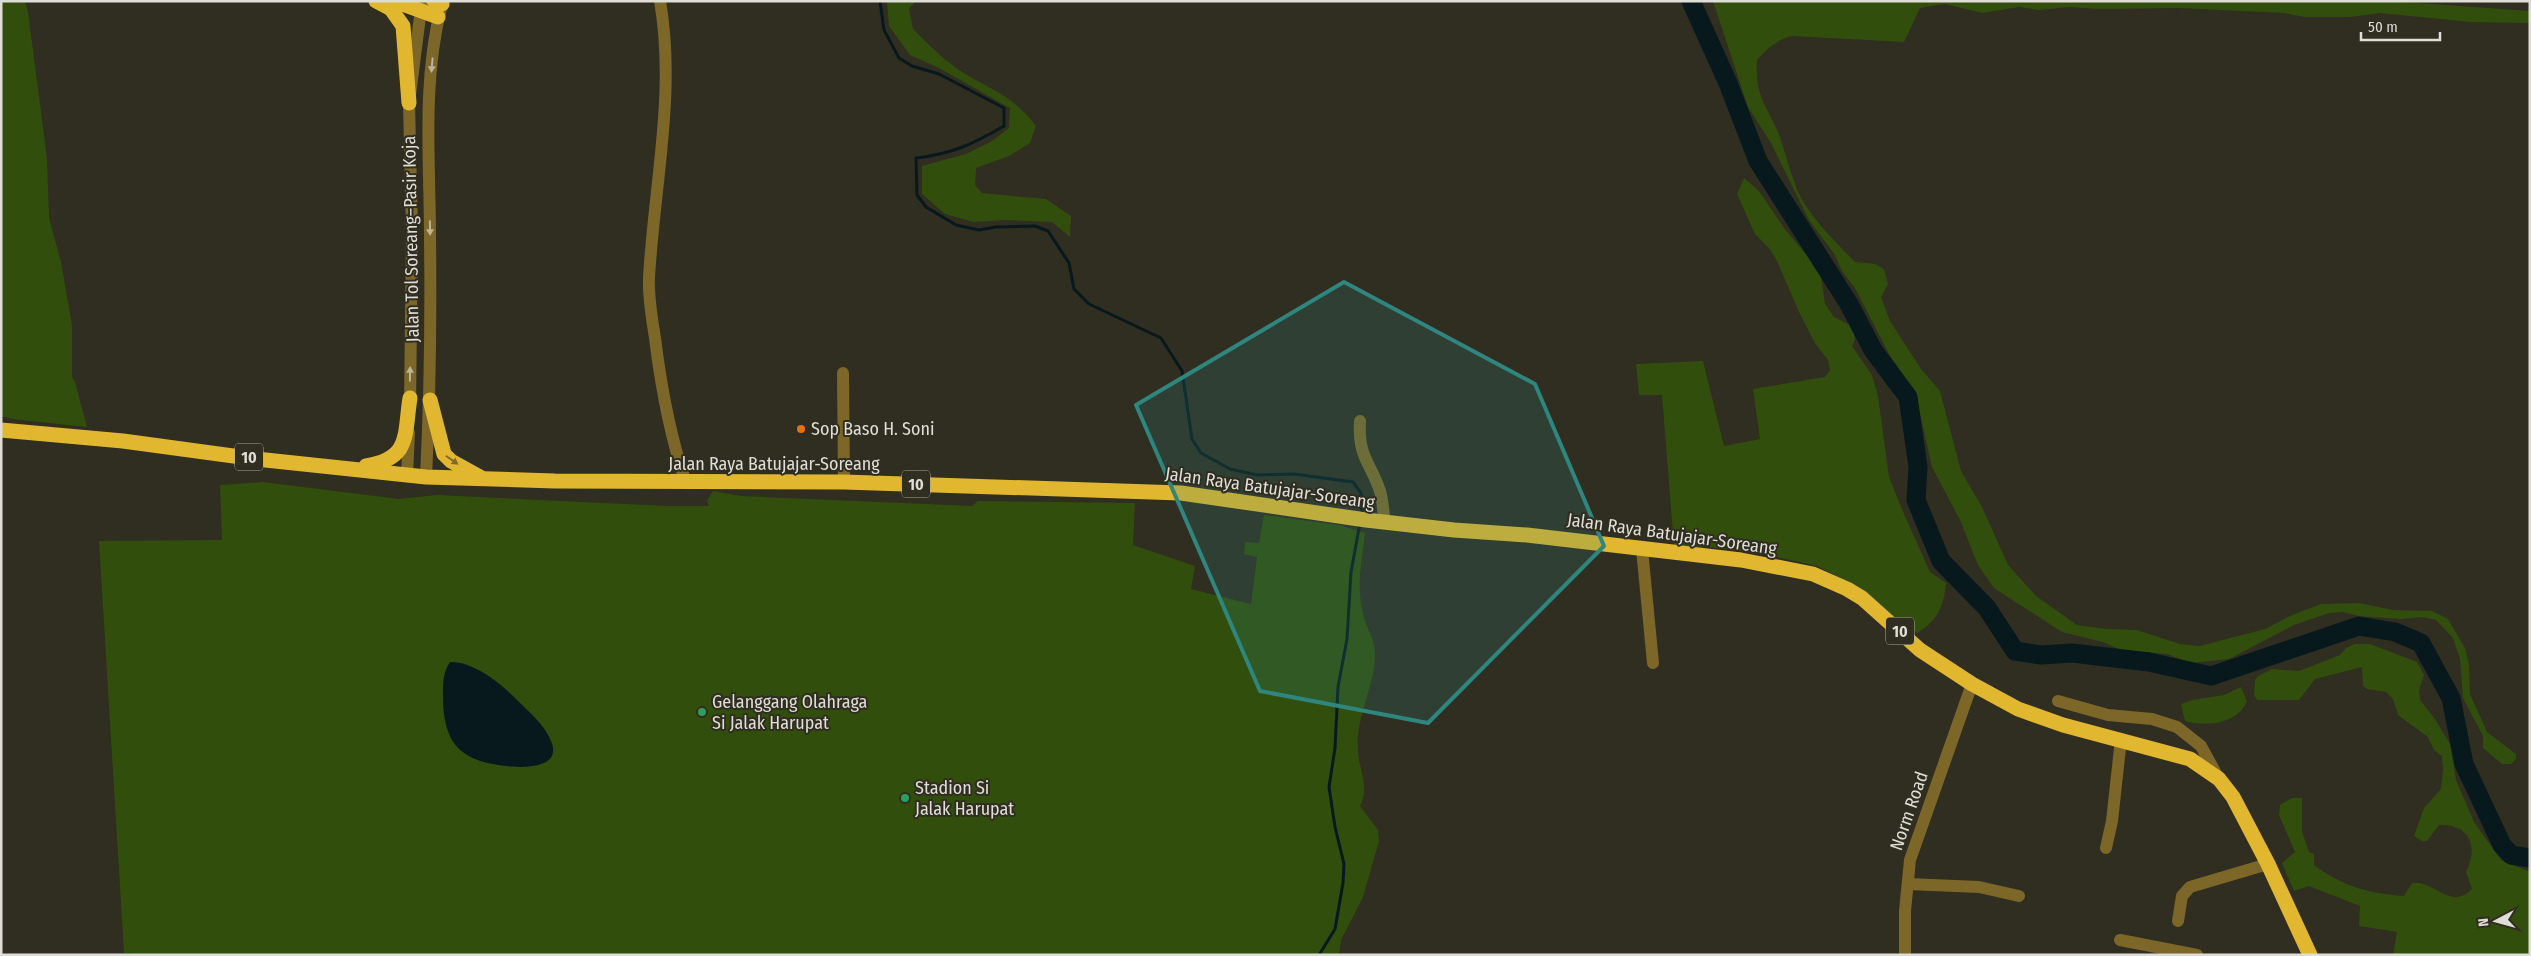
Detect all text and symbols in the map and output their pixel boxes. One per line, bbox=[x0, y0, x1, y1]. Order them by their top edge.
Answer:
scale bar bbox=[2361, 10, 2440, 42]
text: 50 m bbox=[2368, 18, 2398, 36]
one-way arrow bbox=[428, 58, 436, 74]
street label: Jalan Tol Soreang–Pasir Koja bbox=[398, 135, 424, 342]
one-way arrow bbox=[426, 220, 434, 236]
one-way arrow bbox=[406, 366, 414, 382]
place label: Sop Baso H. Soni bbox=[811, 418, 935, 440]
marker: Sop Baso H. Soni bbox=[795, 423, 807, 435]
road number: 10 bbox=[235, 444, 263, 471]
street label: Jalan Raya Batujajar-Soreang bbox=[668, 453, 880, 475]
one-way arrow bbox=[445, 455, 459, 465]
street label: Jalan Raya Batujajar-Soreang bbox=[1164, 462, 1377, 514]
road number: 10 bbox=[902, 470, 930, 498]
street label: Jalan Raya Batujajar-Soreang bbox=[1566, 508, 1779, 560]
road number: 10 bbox=[1886, 618, 1914, 644]
place label: Gelanggang Olahraga Si Jalak Harupat bbox=[712, 691, 868, 734]
marker: Gelanggang Olahraga Si Jalak Harupat bbox=[696, 706, 708, 718]
street label: Norm Road bbox=[1885, 769, 1933, 853]
place label: Stadion Si Jalak Harupat bbox=[915, 777, 1014, 820]
marker: Stadion Si Jalak Harupat bbox=[899, 792, 911, 804]
north arrow bbox=[2471, 896, 2521, 946]
text: N bbox=[2475, 917, 2492, 927]

